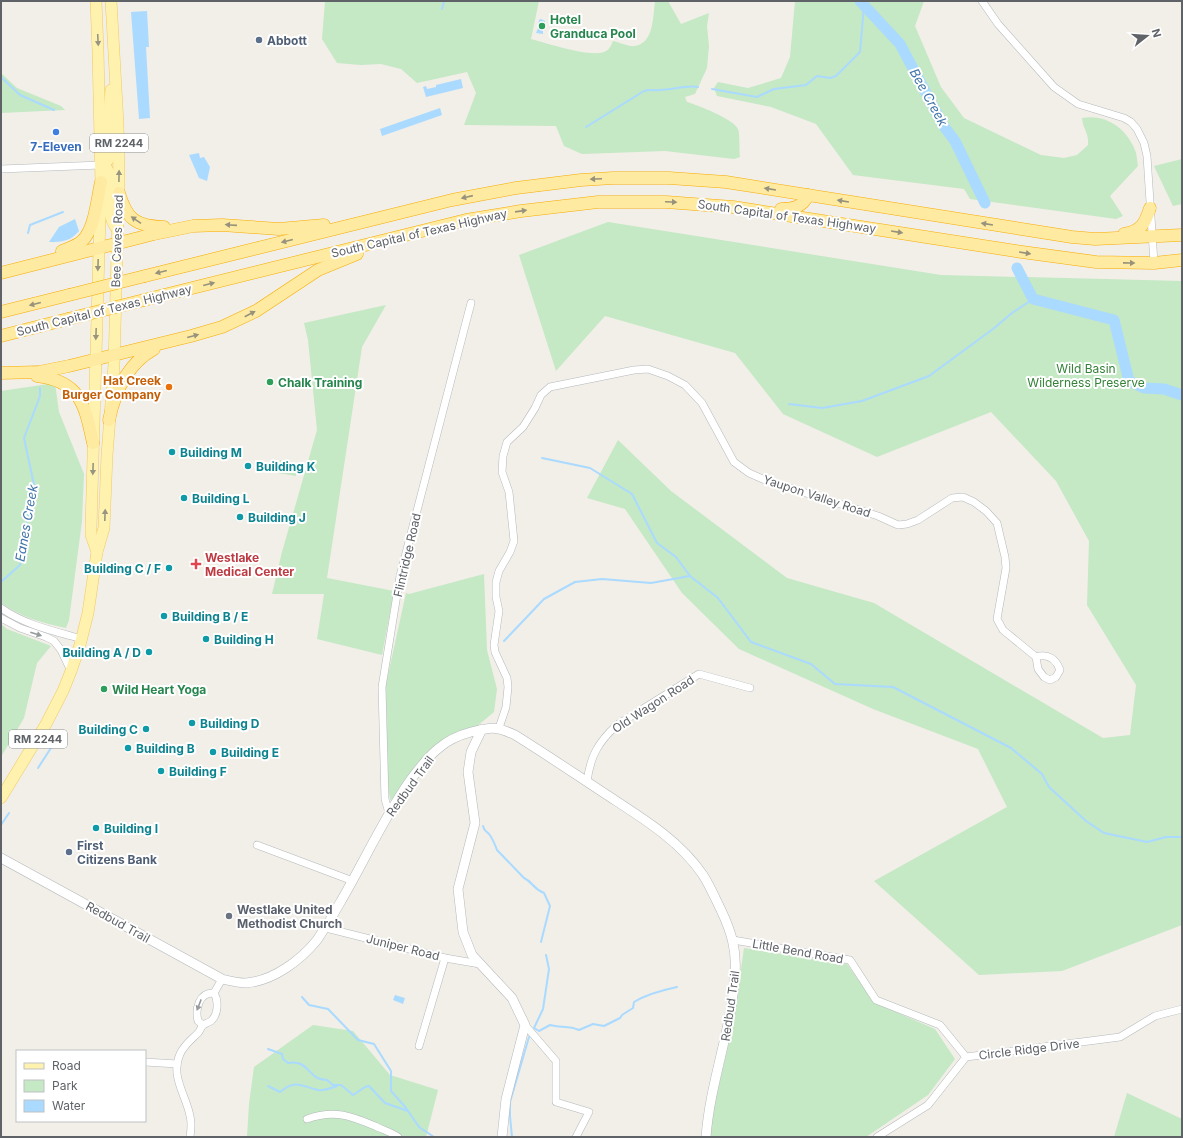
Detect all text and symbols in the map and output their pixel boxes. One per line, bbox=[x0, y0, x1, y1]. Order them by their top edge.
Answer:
place label: Hotel Granduca Pool bbox=[550, 12, 636, 41]
north arrow bbox=[1127, 16, 1167, 56]
marker: Hotel Granduca Pool bbox=[537, 21, 547, 31]
text: N bbox=[1149, 27, 1164, 39]
place label: Abbott bbox=[267, 33, 307, 48]
one-way arrow bbox=[94, 34, 101, 46]
marker: Abbott bbox=[254, 35, 264, 45]
water label: Bee Creek bbox=[907, 65, 952, 129]
marker: 7-Eleven bbox=[51, 127, 61, 137]
road number: RM 2244 bbox=[90, 134, 148, 152]
place label: 7-Eleven bbox=[30, 139, 82, 154]
one-way arrow bbox=[116, 169, 122, 182]
one-way arrow bbox=[590, 175, 602, 182]
one-way arrow bbox=[764, 186, 776, 192]
street label: Bee Caves Road bbox=[108, 194, 126, 288]
one-way arrow bbox=[461, 194, 473, 200]
street label: South Capital of Texas Highway bbox=[697, 196, 877, 236]
one-way arrow bbox=[837, 198, 849, 204]
one-way arrow bbox=[665, 199, 678, 205]
street label: South Capital of Texas Highway bbox=[330, 205, 509, 261]
one-way arrow bbox=[514, 208, 527, 214]
one-way arrow bbox=[130, 217, 141, 224]
one-way arrow bbox=[981, 221, 993, 227]
one-way arrow bbox=[225, 222, 237, 229]
one-way arrow bbox=[891, 229, 903, 235]
one-way arrow bbox=[280, 238, 292, 244]
one-way arrow bbox=[1019, 250, 1031, 256]
one-way arrow bbox=[95, 259, 102, 271]
one-way arrow bbox=[1123, 260, 1136, 266]
one-way arrow bbox=[154, 270, 167, 276]
street label: South Capital of Texas Highway bbox=[15, 281, 193, 339]
one-way arrow bbox=[203, 281, 215, 287]
one-way arrow bbox=[29, 301, 41, 307]
one-way arrow bbox=[244, 311, 255, 318]
one-way arrow bbox=[93, 328, 99, 341]
one-way arrow bbox=[187, 332, 199, 338]
park label: Wild Basin Wilderness Preserve bbox=[1027, 361, 1145, 390]
place label: Hat Creek Burger Company bbox=[62, 373, 162, 402]
place label: Chalk Training bbox=[278, 375, 362, 390]
marker: Chalk Training bbox=[265, 377, 275, 387]
marker: Hat Creek Burger Company bbox=[164, 382, 174, 392]
place label: Building M bbox=[180, 445, 242, 460]
marker: Building M bbox=[167, 447, 177, 457]
place label: Building K bbox=[256, 459, 316, 474]
marker: Building K bbox=[243, 461, 253, 471]
one-way arrow bbox=[89, 463, 96, 475]
street label: Yaupon Valley Road bbox=[761, 472, 873, 520]
water label: Eanes Creek bbox=[11, 482, 41, 563]
place label: Building L bbox=[192, 491, 250, 506]
marker: Building L bbox=[179, 493, 189, 503]
one-way arrow bbox=[101, 509, 108, 521]
place label: Building J bbox=[248, 510, 306, 525]
marker: Building J bbox=[235, 512, 245, 522]
street label: Flintridge Road bbox=[390, 512, 424, 598]
place label: Westlake Medical Center bbox=[205, 550, 294, 579]
marker: Westlake Medical Center bbox=[190, 558, 202, 570]
place label: Building C / F bbox=[84, 561, 161, 576]
marker: Building C / F bbox=[164, 563, 174, 573]
place label: Building B / E bbox=[172, 609, 248, 624]
marker: Building B / E bbox=[159, 611, 169, 621]
one-way arrow bbox=[31, 631, 43, 637]
place label: Building H bbox=[214, 632, 274, 647]
marker: Building H bbox=[201, 634, 211, 644]
place label: Building A / D bbox=[62, 645, 141, 660]
marker: Building A / D bbox=[144, 647, 154, 657]
street label: Old Wagon Road bbox=[609, 672, 697, 736]
place label: Wild Heart Yoga bbox=[112, 682, 206, 697]
marker: Wild Heart Yoga bbox=[99, 684, 109, 694]
place label: Building D bbox=[200, 716, 260, 731]
marker: Building D bbox=[187, 718, 197, 728]
place label: Building C bbox=[78, 722, 138, 737]
marker: Building C bbox=[141, 724, 151, 734]
road number: RM 2244 bbox=[9, 730, 67, 748]
place label: Building B bbox=[136, 741, 195, 756]
marker: Building B bbox=[123, 743, 133, 753]
place label: Building E bbox=[221, 745, 279, 760]
marker: Building E bbox=[208, 747, 218, 757]
street label: Redbud Trail bbox=[383, 753, 437, 819]
place label: Building F bbox=[169, 764, 227, 779]
marker: Building F bbox=[156, 766, 166, 776]
place label: Building I bbox=[104, 821, 158, 836]
marker: Building I bbox=[91, 823, 101, 833]
place label: First Citizens Bank bbox=[77, 838, 157, 867]
marker: First Citizens Bank bbox=[64, 847, 74, 857]
street label: Redbud Trail bbox=[83, 898, 153, 946]
place label: Westlake United Methodist Church bbox=[237, 902, 342, 931]
marker: Westlake United Methodist Church bbox=[224, 911, 234, 921]
street label: Juniper Road bbox=[365, 931, 441, 963]
street label: Little Bend Road bbox=[751, 936, 845, 966]
street label: Redbud Trail bbox=[718, 970, 742, 1042]
one-way arrow bbox=[196, 1000, 202, 1012]
street label: Circle Ridge Drive bbox=[978, 1035, 1080, 1063]
legend bbox=[16, 1050, 146, 1122]
text: Road bbox=[52, 1058, 81, 1073]
text: Park bbox=[52, 1078, 78, 1093]
text: Water bbox=[52, 1098, 86, 1113]

